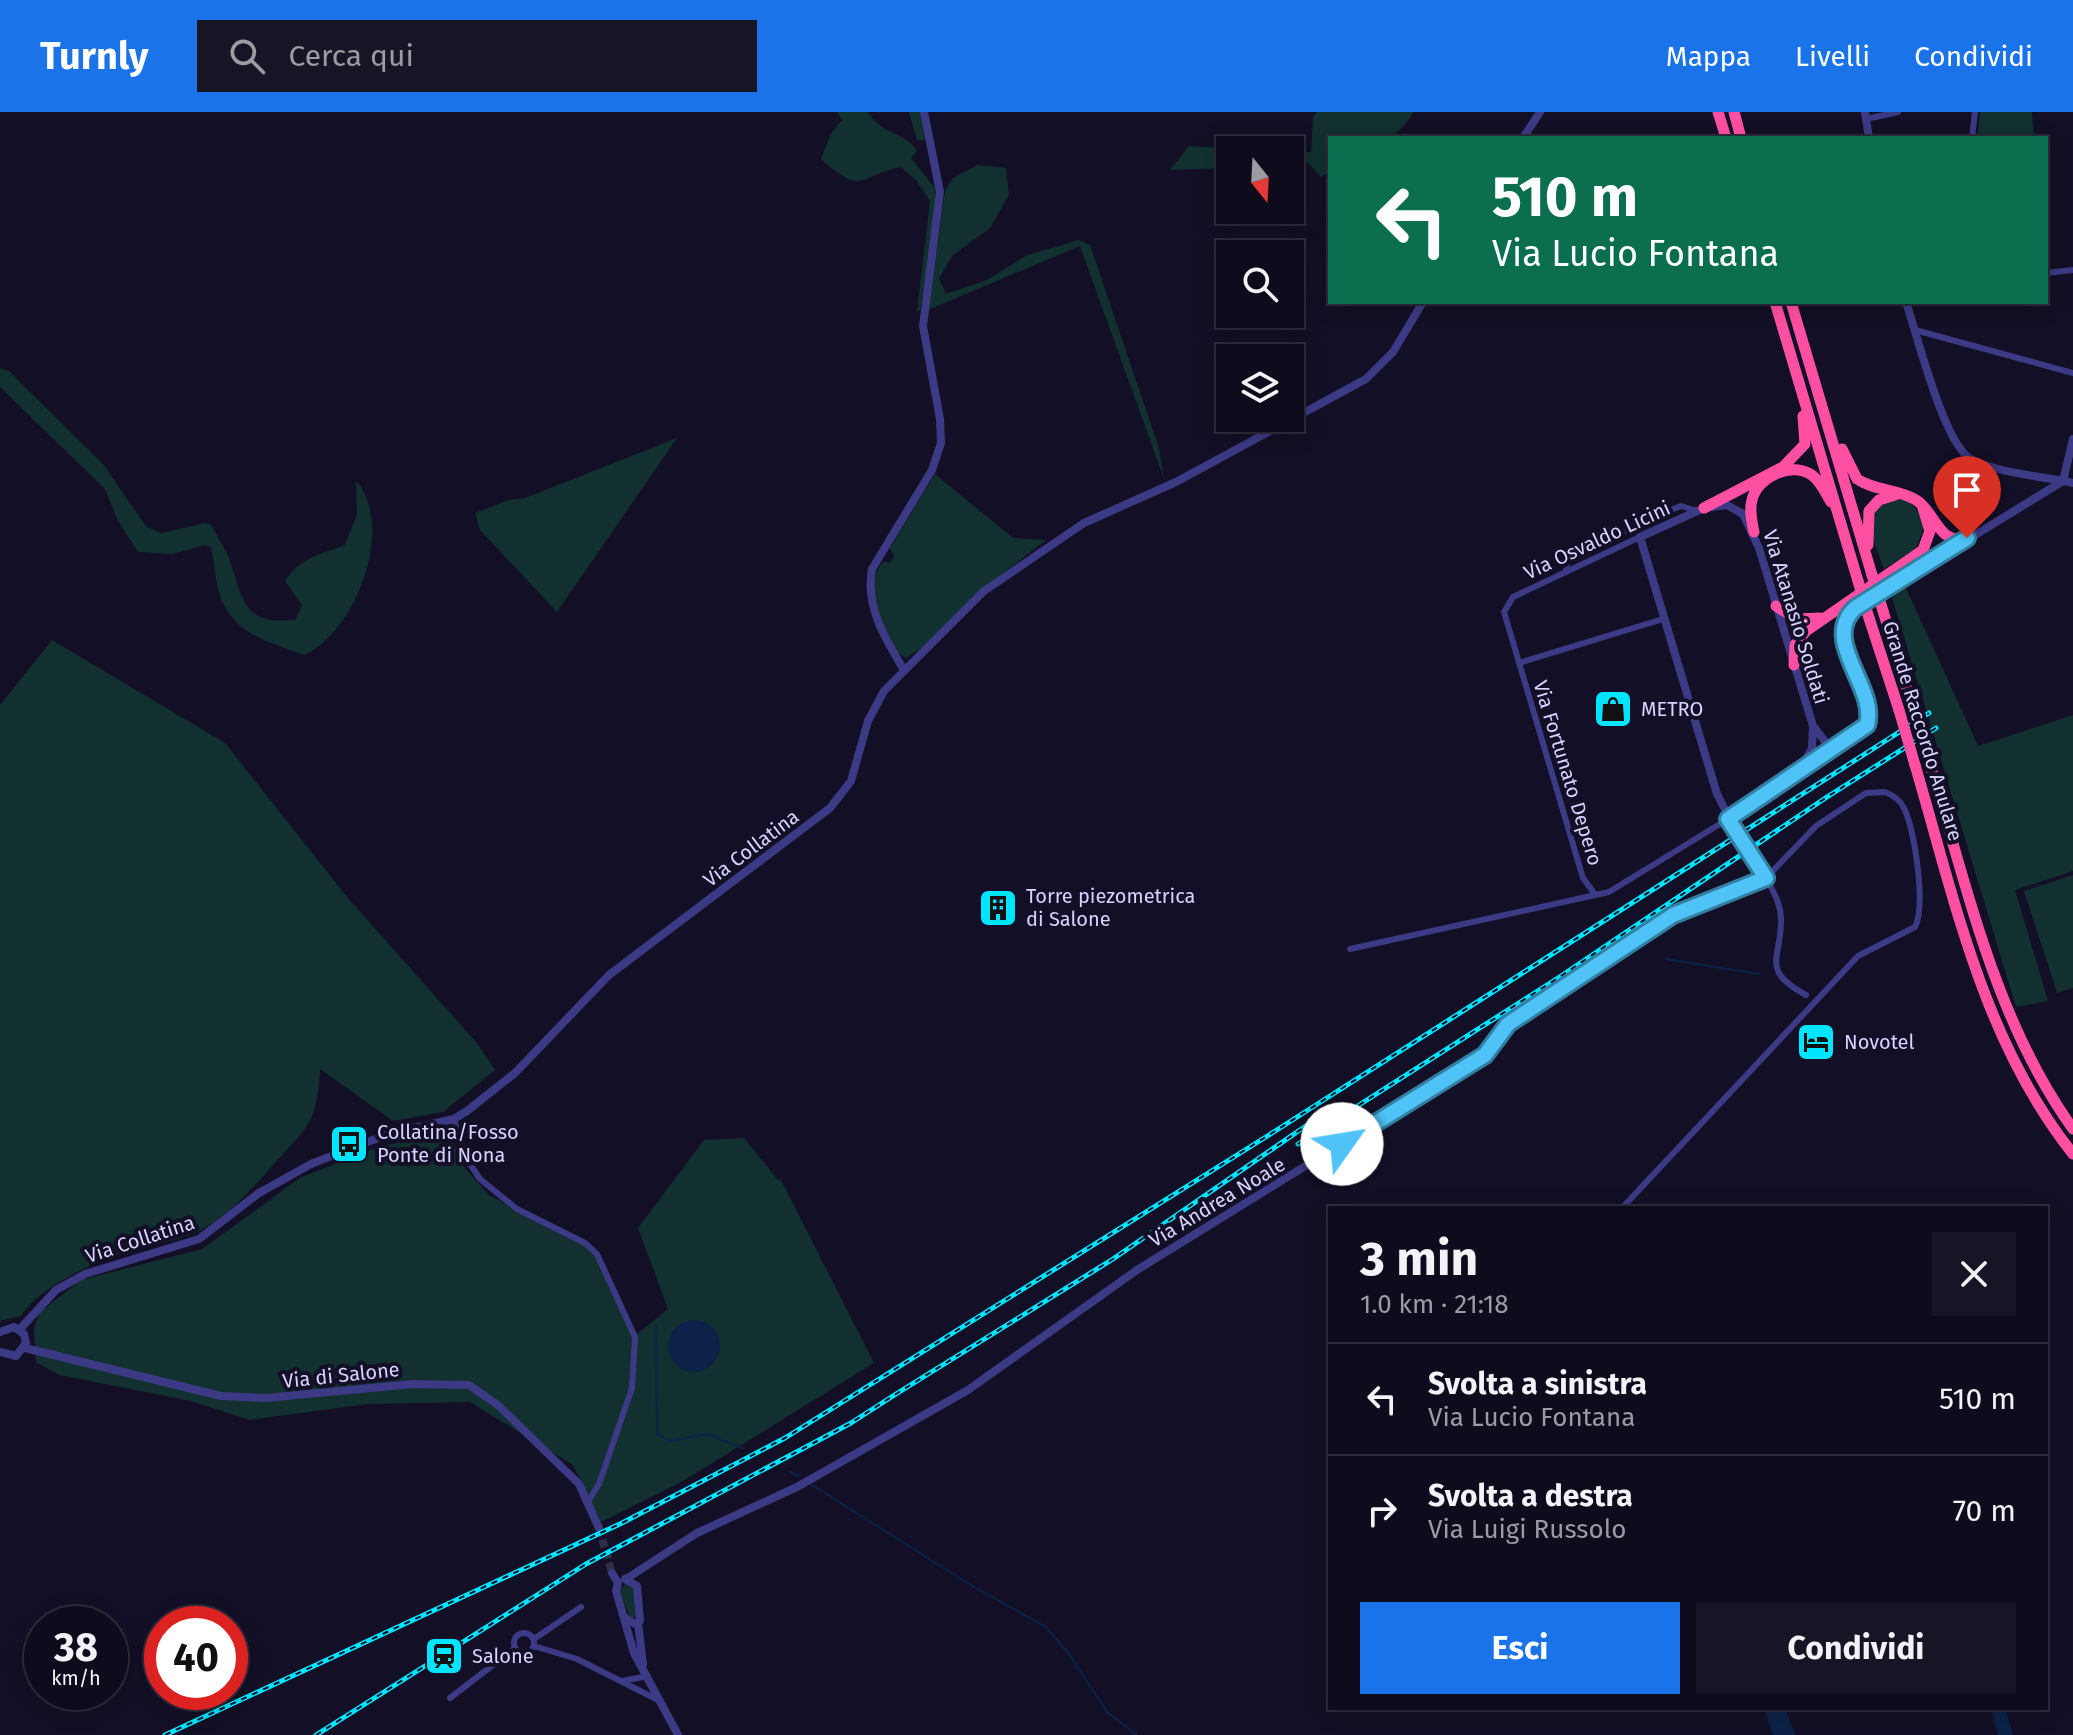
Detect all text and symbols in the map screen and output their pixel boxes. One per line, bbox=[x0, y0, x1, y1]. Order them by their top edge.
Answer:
search box bbox=[197, 20, 757, 92]
text: Turnly bbox=[40, 33, 149, 79]
icon: search bbox=[225, 34, 269, 78]
text: Cerca qui bbox=[289, 38, 414, 74]
text: Mappa bbox=[1666, 40, 1751, 73]
text: Livelli bbox=[1795, 40, 1870, 73]
text: Condividi bbox=[1914, 40, 2033, 73]
north arrow bbox=[1216, 136, 1304, 224]
map controls bbox=[1216, 136, 1304, 432]
text: 510 m bbox=[1492, 164, 1638, 231]
icon: left bbox=[1360, 168, 1464, 272]
text: Via Lucio Fontana bbox=[1492, 232, 1779, 276]
button: search bbox=[1216, 240, 1304, 328]
button: layers bbox=[1216, 344, 1304, 432]
pin bbox=[1933, 456, 2001, 538]
icon: arrive bbox=[1945, 468, 1989, 512]
street label: Via Osvaldo Licini bbox=[1520, 496, 1674, 584]
street label: Via Atanasio Soldati bbox=[1758, 527, 1834, 707]
street label: Grande Raccordo Anulare bbox=[1878, 618, 1968, 844]
street label: Via Fortunato Depero bbox=[1528, 678, 1608, 868]
shop icon: METRO bbox=[1592, 688, 1634, 730]
place label: METRO bbox=[1641, 697, 1703, 721]
street label: Via Collatina bbox=[698, 804, 804, 892]
place label: Torre piezometrica di Salone bbox=[1026, 884, 1195, 931]
building icon: Torre piezometrica di Salone bbox=[977, 887, 1019, 929]
hotel icon: Novotel bbox=[1795, 1021, 1837, 1063]
place label: Novotel bbox=[1844, 1030, 1915, 1054]
position arrow bbox=[1300, 1102, 1384, 1186]
place label: Collatina/Fosso Ponte di Nona bbox=[377, 1120, 519, 1167]
bus stop icon: Collatina/Fosso Ponte di Nona bbox=[328, 1123, 370, 1165]
street label: Via Andrea Noale bbox=[1145, 1152, 1289, 1252]
street label: Via Collatina bbox=[82, 1210, 198, 1268]
text: 3 min bbox=[1360, 1230, 1478, 1288]
button: close bbox=[1932, 1232, 2016, 1316]
text: 1.0 km · 21:18 bbox=[1360, 1289, 1508, 1320]
street label: Via di Salone bbox=[281, 1357, 401, 1393]
text: Svolta a sinistra bbox=[1428, 1366, 1647, 1402]
icon: left bbox=[1360, 1377, 1404, 1421]
text: 510 m bbox=[1939, 1381, 2016, 1417]
text: Via Lucio Fontana bbox=[1428, 1402, 1635, 1433]
text: Svolta a destra bbox=[1428, 1478, 1633, 1514]
icon: right bbox=[1360, 1489, 1404, 1533]
text: 70 m bbox=[1953, 1493, 2016, 1529]
text: Via Luigi Russolo bbox=[1428, 1514, 1626, 1545]
button: Esci bbox=[1360, 1602, 1680, 1694]
button: Condividi bbox=[1696, 1602, 2016, 1694]
speed limit sign: 40 bbox=[144, 1606, 248, 1710]
text: 38 bbox=[54, 1624, 98, 1672]
station icon: Salone bbox=[423, 1635, 465, 1677]
place label: Salone bbox=[472, 1644, 534, 1668]
text: km/h bbox=[51, 1666, 101, 1690]

